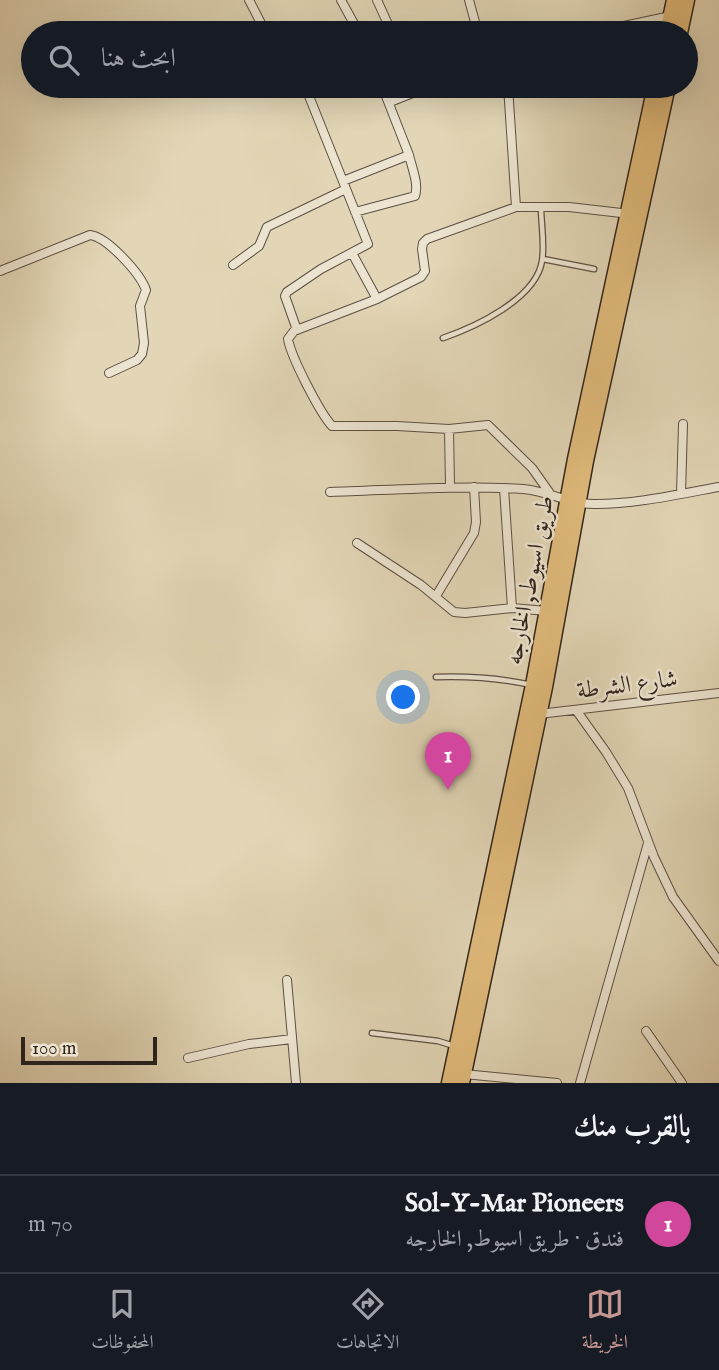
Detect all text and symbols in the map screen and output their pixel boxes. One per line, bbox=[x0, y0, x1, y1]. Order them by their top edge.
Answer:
search box bbox=[21, 21, 698, 98]
icon: search bbox=[45, 41, 83, 79]
text: ابحث هنا bbox=[101, 42, 176, 75]
street label: طريق اسيوط, الخارجه bbox=[499, 493, 562, 668]
street label: شارع الشرطة bbox=[575, 664, 680, 710]
your location bbox=[386, 680, 420, 714]
pin: 1 bbox=[425, 732, 471, 790]
scale bar bbox=[21, 1034, 158, 1066]
text: 100 m bbox=[32, 1037, 76, 1061]
text: بالقرب منك bbox=[574, 1109, 691, 1147]
text: Sol-Y-Mar Pioneers bbox=[405, 1187, 624, 1220]
text: 70 m bbox=[28, 1210, 73, 1239]
text: 1 bbox=[664, 1210, 672, 1239]
text: فندق · طريق اسيوط, الخارجه bbox=[405, 1225, 624, 1254]
tab: المحفوظات bbox=[91, 1285, 154, 1360]
tab: الاتجاهات bbox=[336, 1285, 399, 1360]
tab: الخريطة bbox=[582, 1285, 628, 1360]

